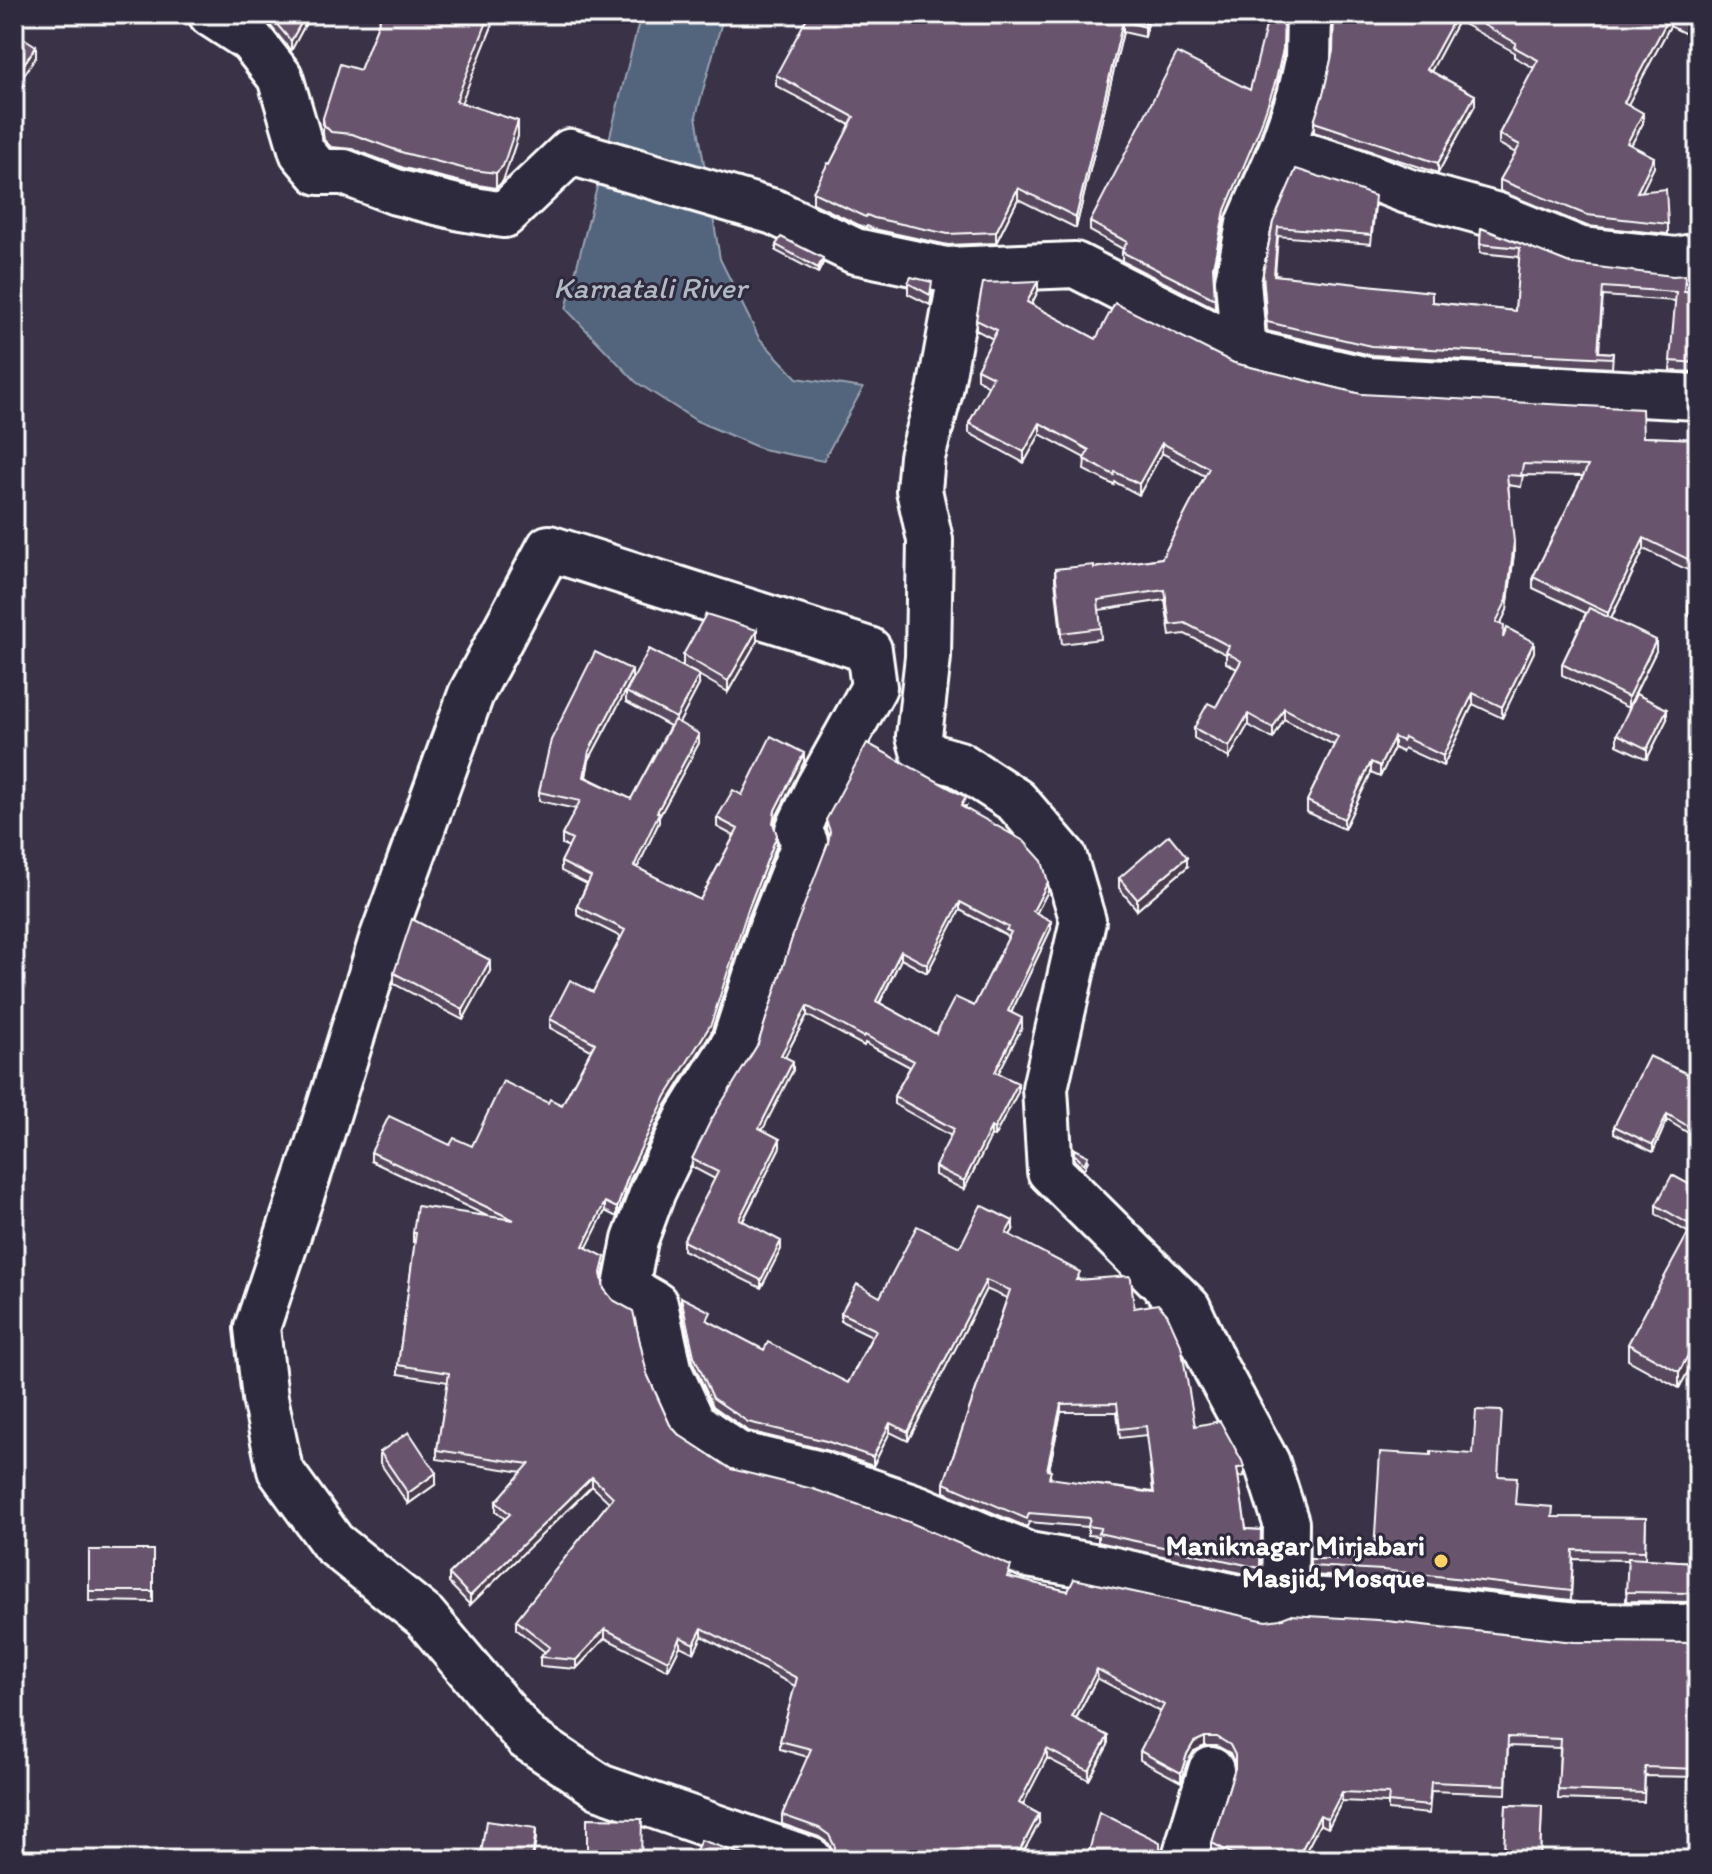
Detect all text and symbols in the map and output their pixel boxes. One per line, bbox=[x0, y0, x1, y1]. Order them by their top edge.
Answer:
water label: Karnatali River bbox=[553, 269, 750, 306]
place label: Maniknagar Mirjabari Masjid, Mosque bbox=[1166, 1528, 1425, 1594]
marker: Maniknagar Mirjabari Masjid, Mosque bbox=[1432, 1552, 1450, 1570]

